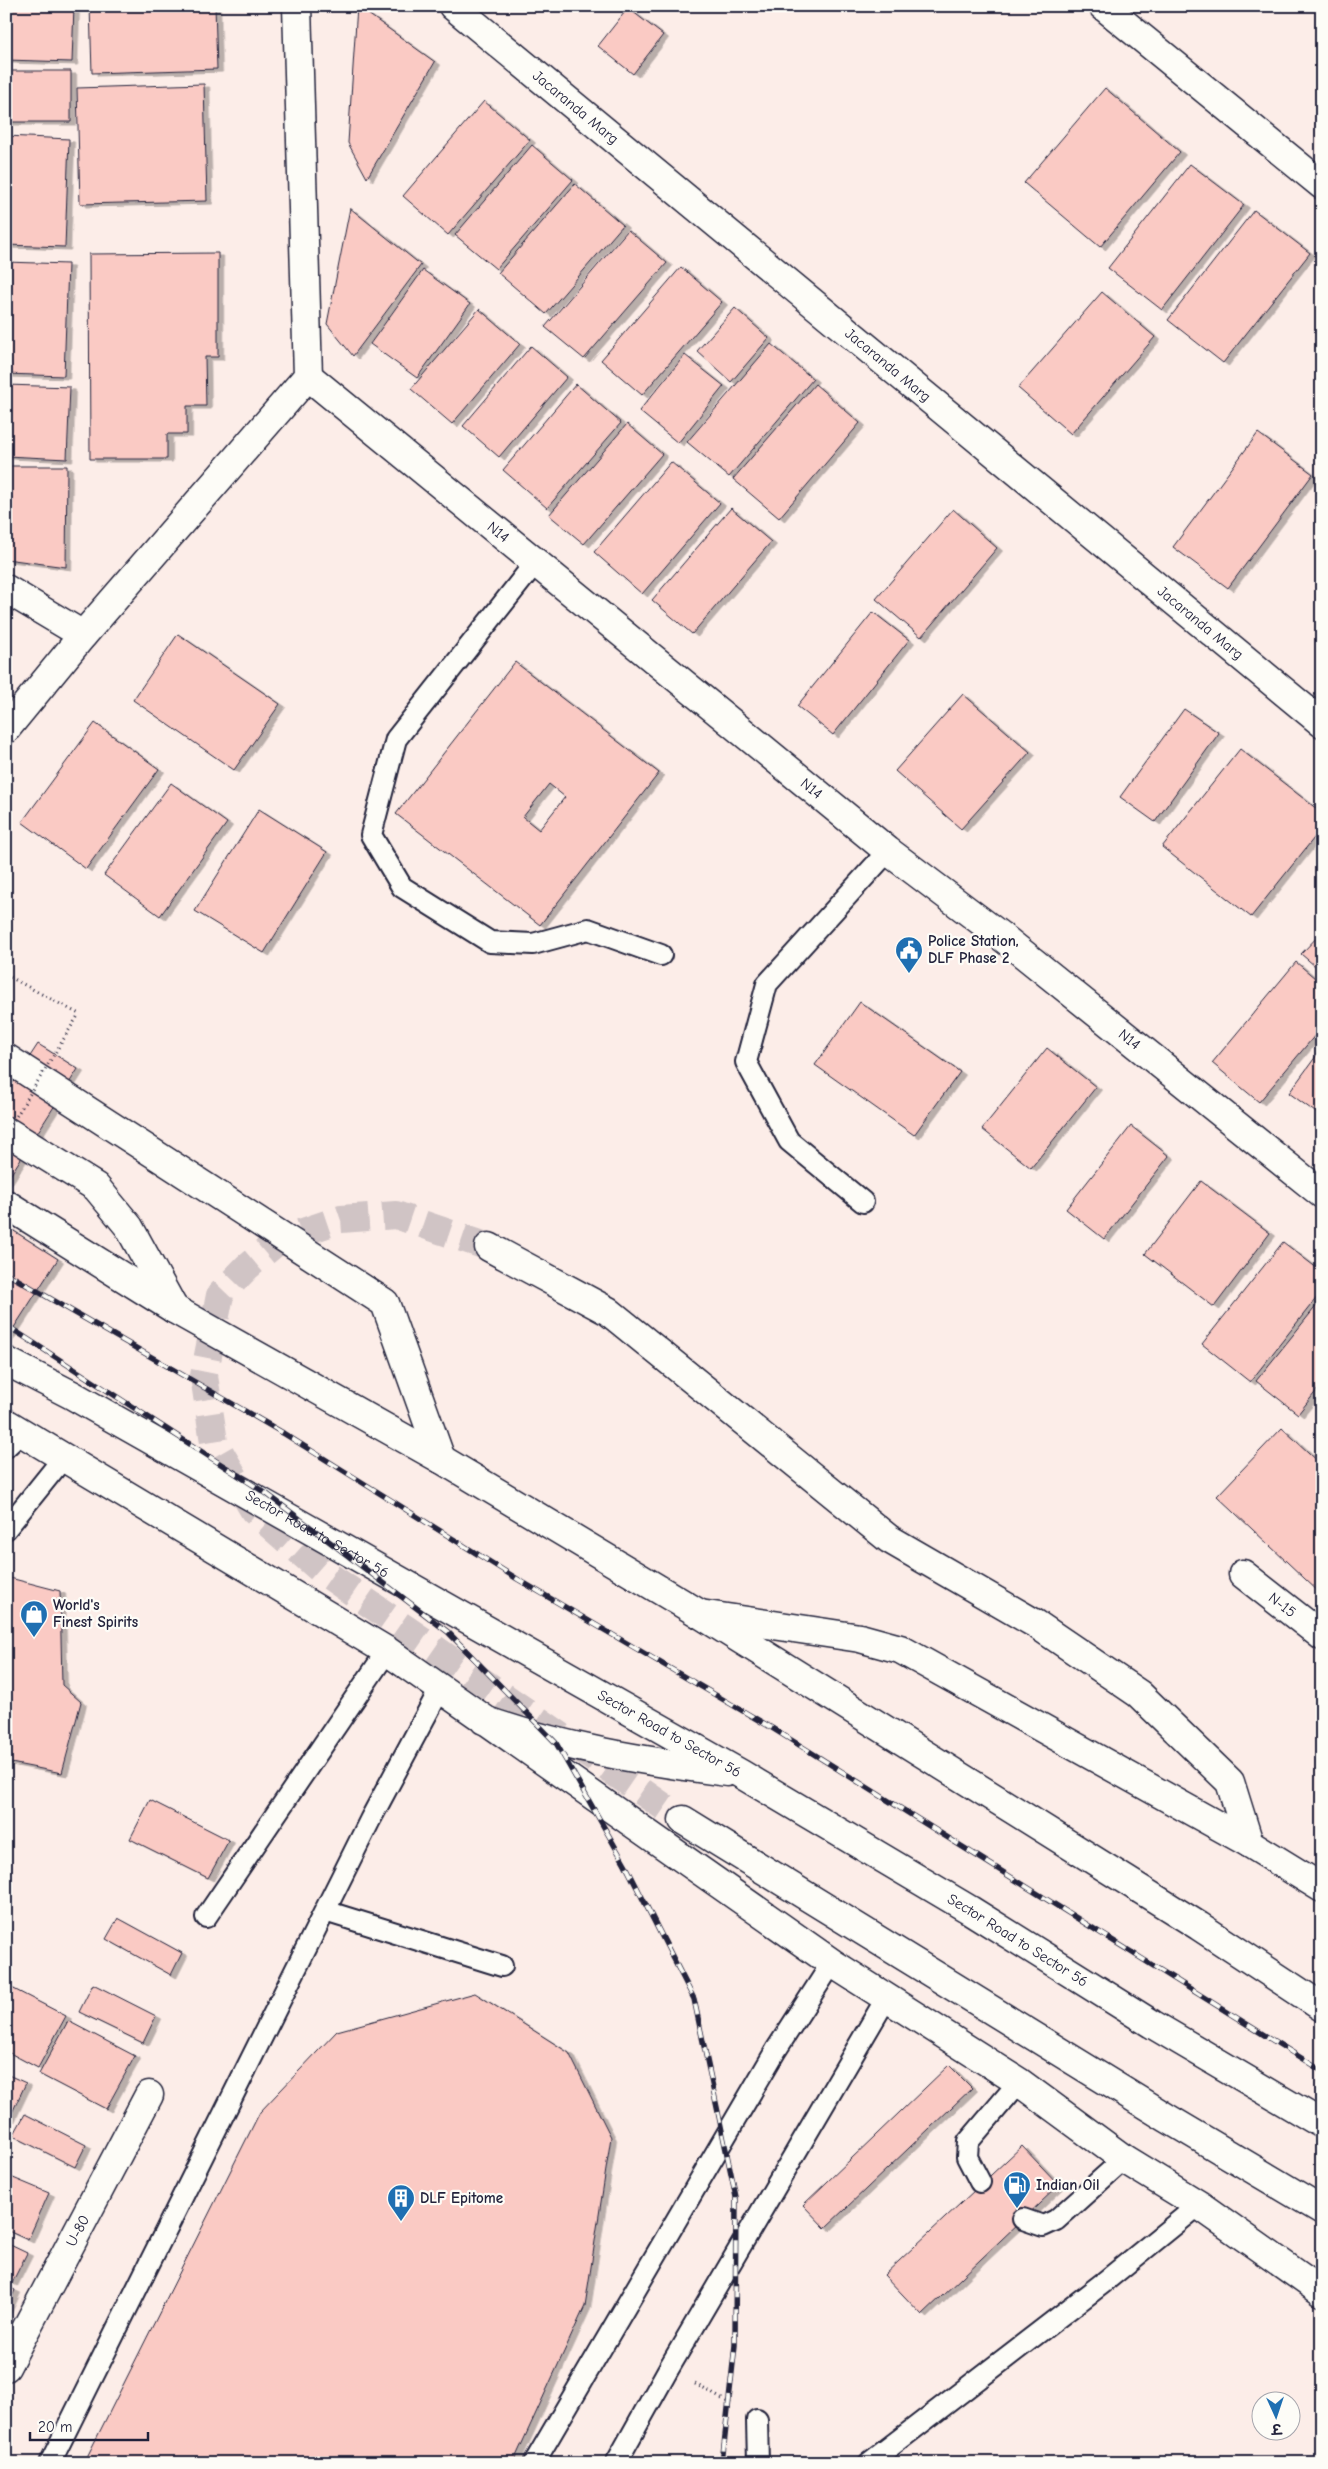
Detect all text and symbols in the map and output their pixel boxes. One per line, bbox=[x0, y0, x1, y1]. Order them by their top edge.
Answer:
street label: Jacaranda Marg bbox=[529, 67, 622, 148]
street label: Jacaranda Marg bbox=[841, 324, 935, 406]
street label: N14 bbox=[484, 518, 513, 546]
street label: Jacaranda Marg bbox=[1154, 582, 1247, 663]
street label: N14 bbox=[797, 774, 826, 803]
place label: Police Station, DLF Phase 2 bbox=[928, 932, 1019, 967]
public building icon: Police Station, DLF Phase 2 bbox=[894, 935, 924, 974]
street label: N14 bbox=[1115, 1025, 1144, 1054]
street label: Sector Road to Sector 56 bbox=[242, 1486, 392, 1582]
street label: N-15 bbox=[1265, 1589, 1300, 1621]
place label: World's Finest Spirits bbox=[53, 1596, 138, 1631]
shop icon: World's Finest Spirits bbox=[19, 1599, 49, 1638]
street label: Sector Road to Sector 56 bbox=[595, 1686, 745, 1781]
street label: Sector Road to Sector 56 bbox=[944, 1890, 1091, 1991]
fuel station icon: Indian Oil bbox=[1002, 2170, 1032, 2209]
place label: Indian Oil bbox=[1036, 2176, 1100, 2194]
building icon: DLF Epitome bbox=[386, 2183, 416, 2222]
place label: DLF Epitome bbox=[420, 2189, 503, 2207]
street label: U-80 bbox=[62, 2212, 93, 2250]
north arrow bbox=[1250, 2392, 1300, 2442]
scale bar bbox=[30, 2409, 148, 2441]
text: 20 m bbox=[38, 2418, 72, 2436]
text: उ bbox=[1270, 2420, 1284, 2437]

